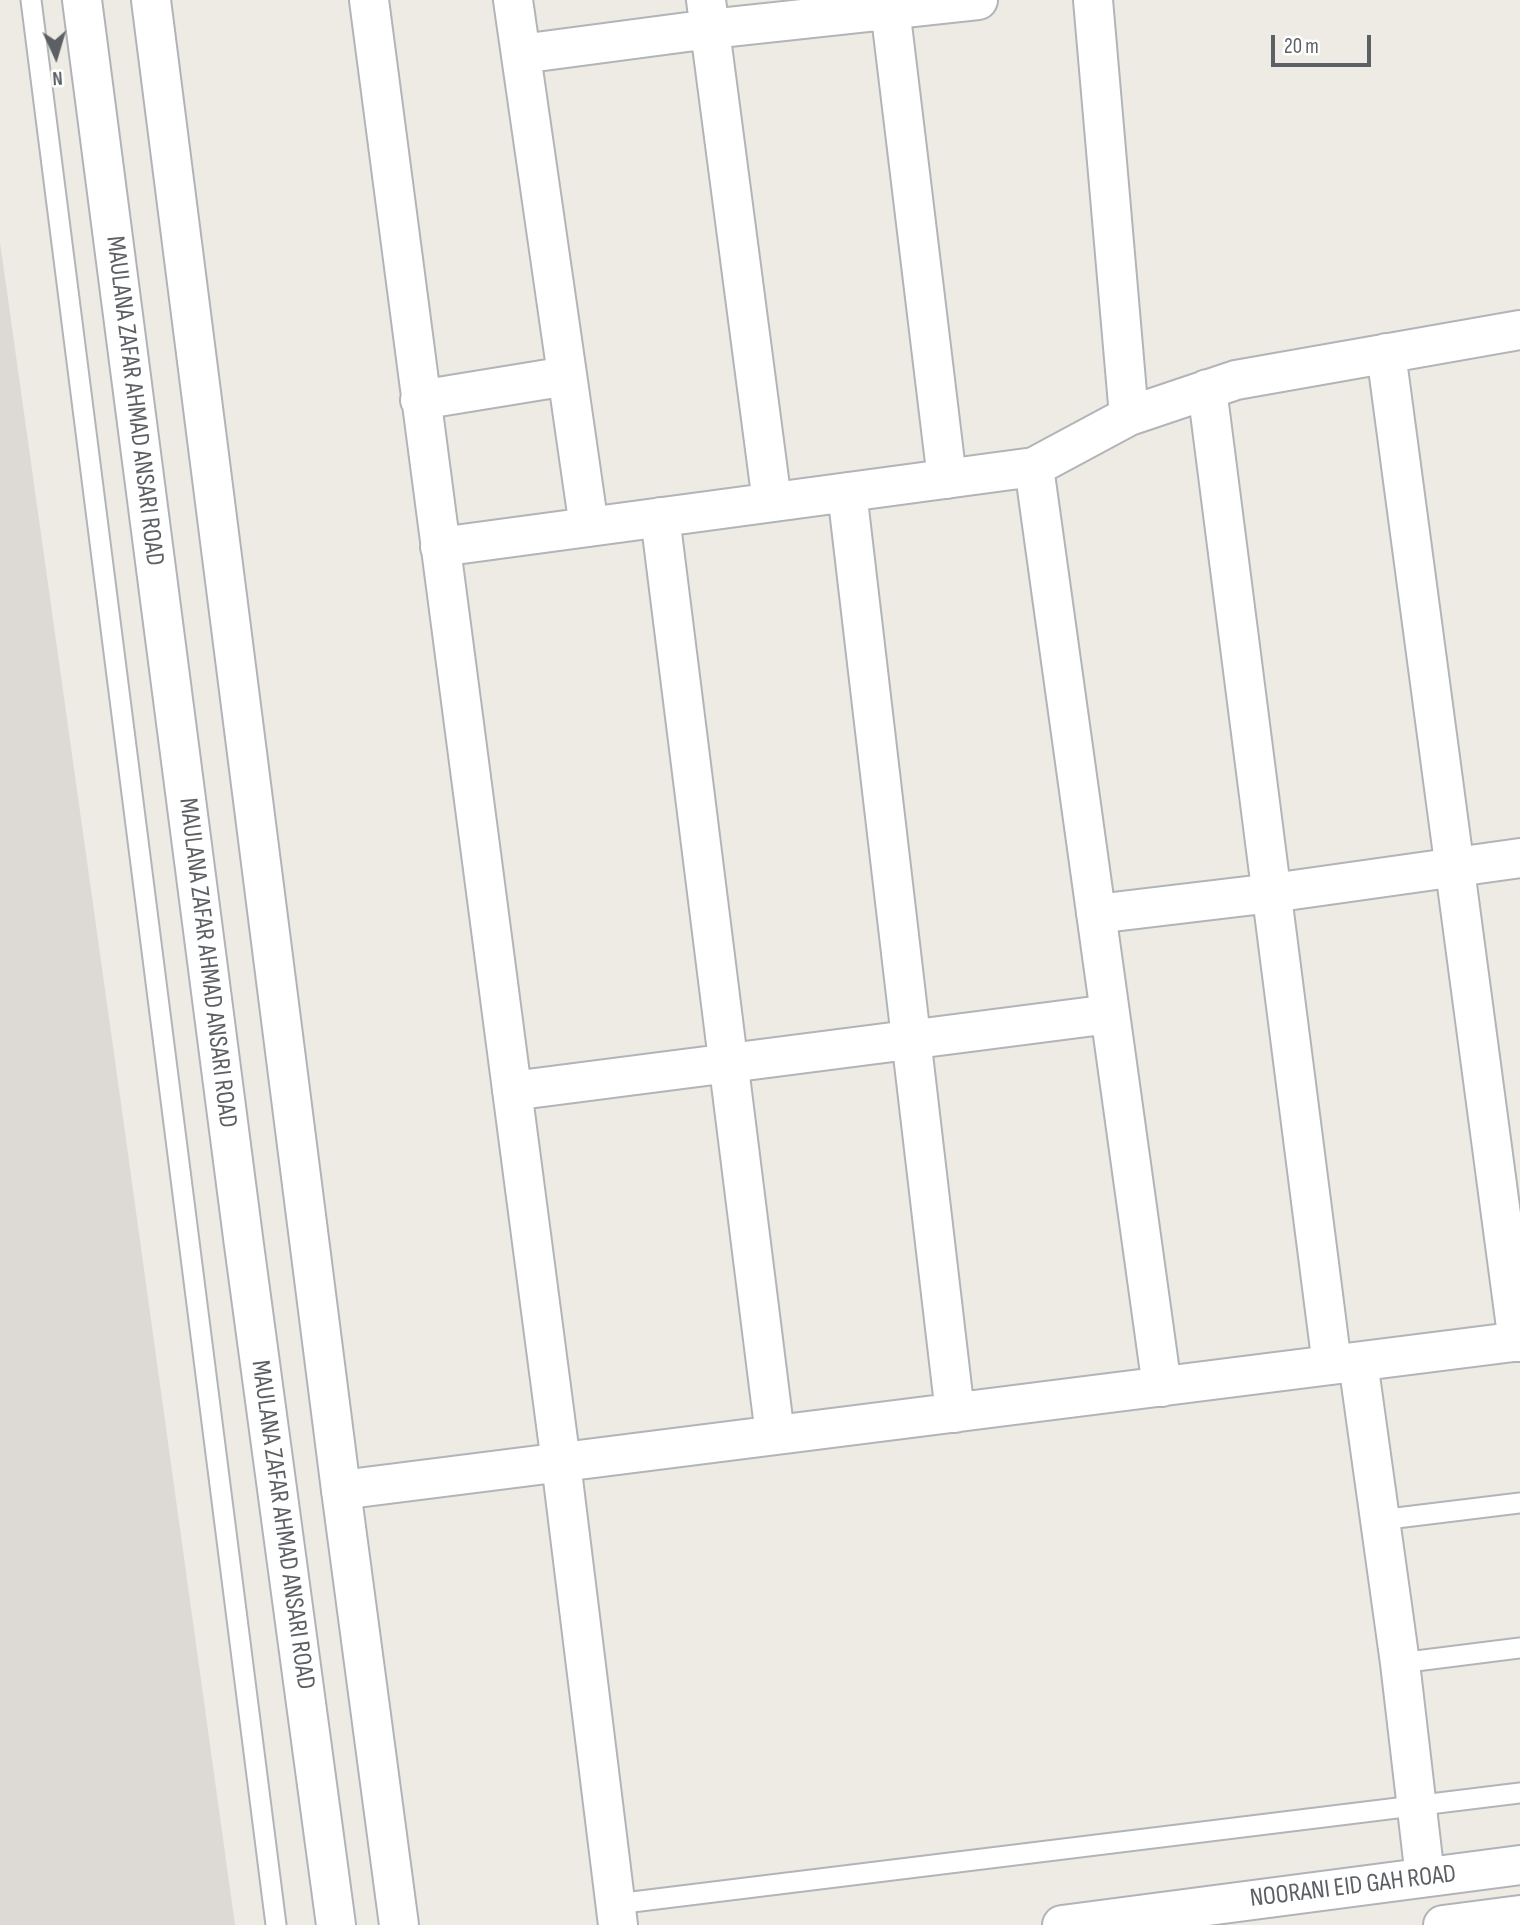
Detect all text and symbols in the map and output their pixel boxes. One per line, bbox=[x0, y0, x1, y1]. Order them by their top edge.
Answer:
north arrow bbox=[21, 21, 91, 91]
scale bar bbox=[1275, 21, 1375, 65]
text: 20 m bbox=[1284, 34, 1319, 59]
text: N bbox=[52, 66, 63, 89]
street label: MAULANA ZAFAR AHMAD ANSARI ROAD bbox=[98, 234, 170, 568]
street label: MAULANA ZAFAR AHMAD ANSARI ROAD bbox=[171, 796, 243, 1130]
street label: MAULANA ZAFAR AHMAD ANSARI ROAD bbox=[243, 1358, 321, 1692]
street label: NOORANI EID GAH ROAD bbox=[1248, 1859, 1458, 1915]

